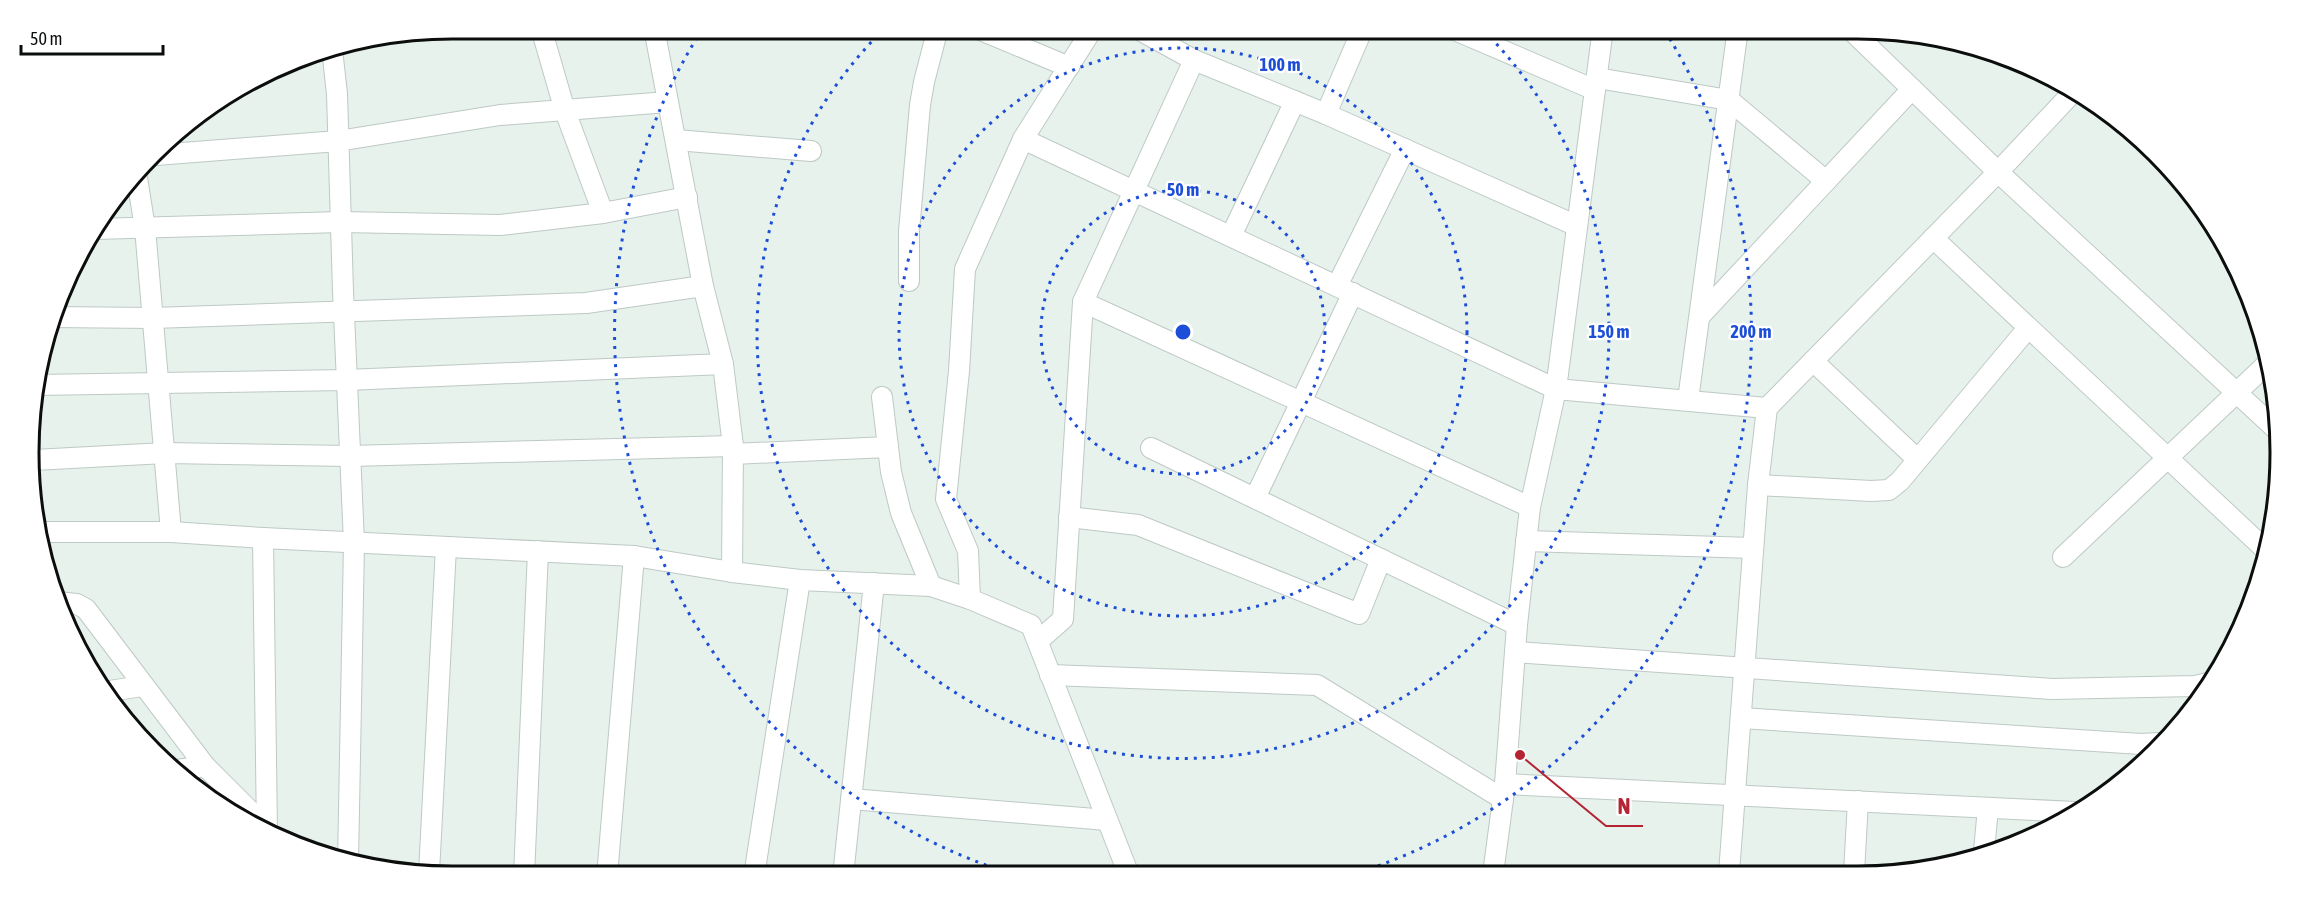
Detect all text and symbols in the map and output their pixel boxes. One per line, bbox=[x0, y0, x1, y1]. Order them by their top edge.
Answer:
scale bar bbox=[21, 18, 164, 56]
text: 50 m bbox=[30, 28, 62, 49]
text: 100 m bbox=[1260, 54, 1300, 75]
text: 50 m bbox=[1167, 179, 1199, 200]
text: 150 m bbox=[1589, 321, 1629, 342]
text: 200 m bbox=[1731, 321, 1771, 342]
centre of rings bbox=[1173, 322, 1193, 342]
callout: N bbox=[1606, 786, 1643, 826]
text: N bbox=[1618, 793, 1630, 819]

